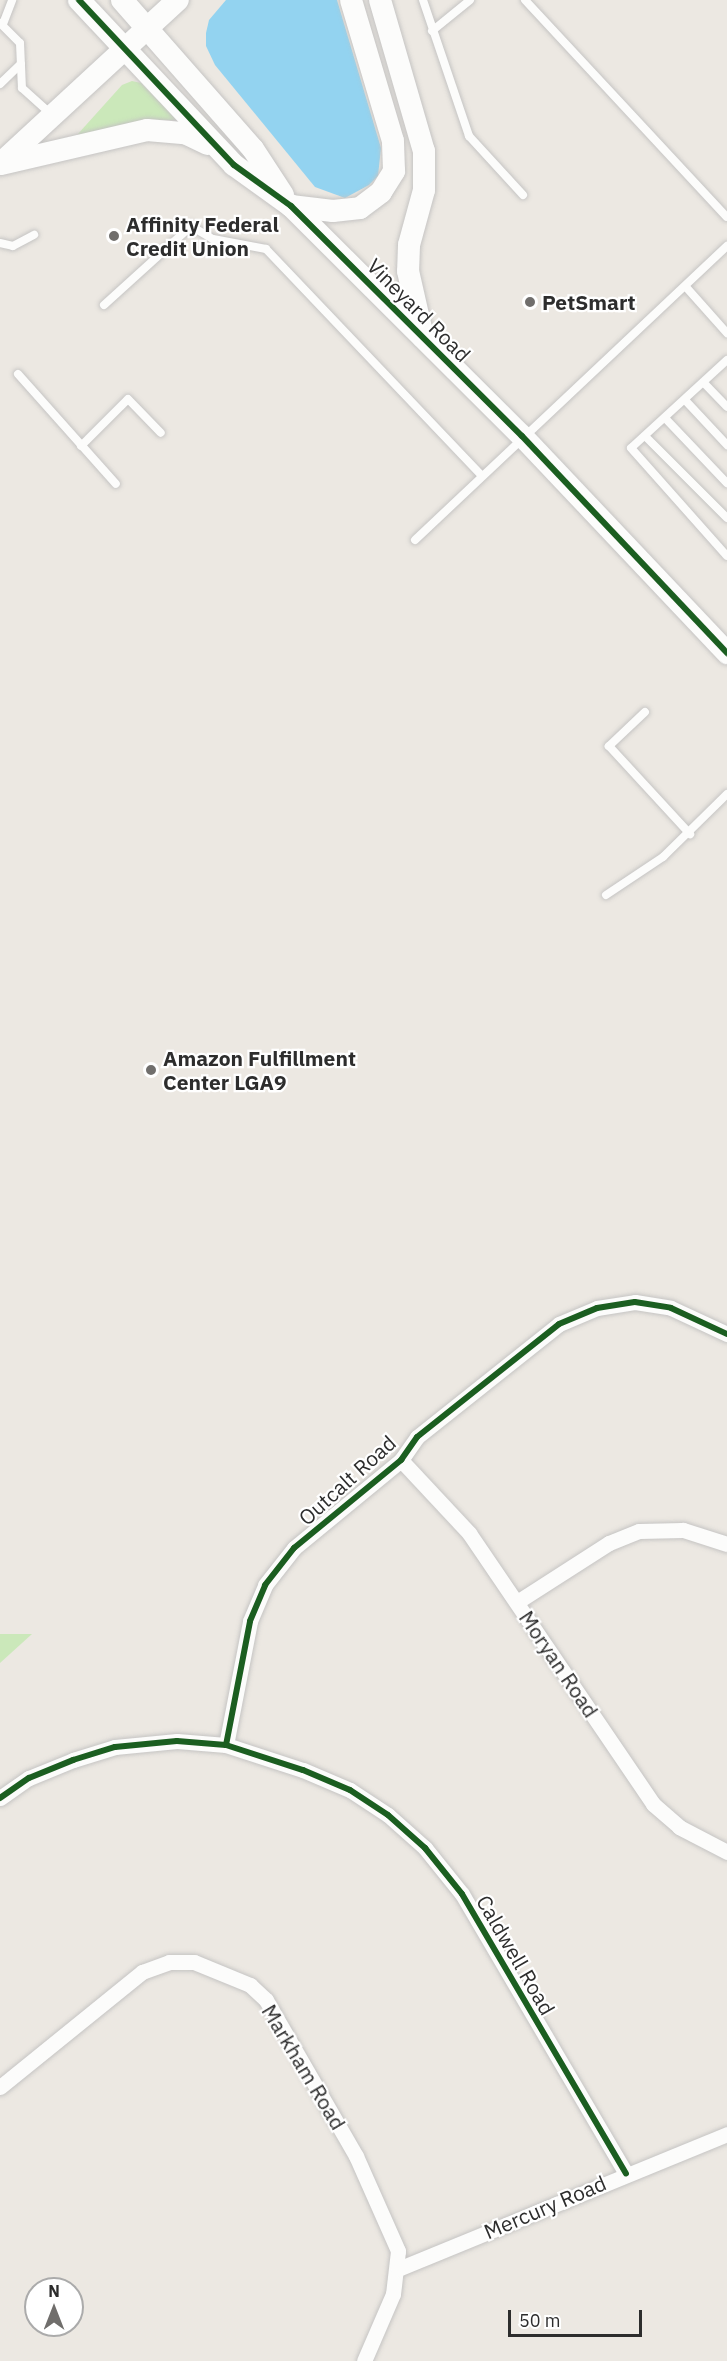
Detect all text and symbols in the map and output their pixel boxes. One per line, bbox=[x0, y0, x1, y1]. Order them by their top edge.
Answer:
place label: Affinity Federal Credit Union bbox=[126, 211, 279, 261]
marker: Affinity Federal Credit Union bbox=[107, 229, 121, 243]
street label: Vineyard Road bbox=[362, 253, 476, 367]
place label: PetSmart bbox=[542, 289, 636, 315]
marker: PetSmart bbox=[523, 295, 537, 309]
place label: Amazon Fulfillment Center LGA9 bbox=[163, 1045, 356, 1095]
marker: Amazon Fulfillment Center LGA9 bbox=[144, 1063, 158, 1077]
street label: Outcalt Road bbox=[293, 1430, 401, 1530]
street label: Moryan Road bbox=[514, 1606, 604, 1722]
street label: Caldwell Road bbox=[472, 1891, 560, 2019]
street label: Markham Road bbox=[257, 2000, 351, 2134]
street label: Mercury Road bbox=[480, 2170, 610, 2244]
north arrow bbox=[24, 2277, 84, 2337]
text: N bbox=[48, 2281, 60, 2301]
scale bar bbox=[511, 2298, 644, 2336]
text: 50 m bbox=[519, 2309, 561, 2332]

